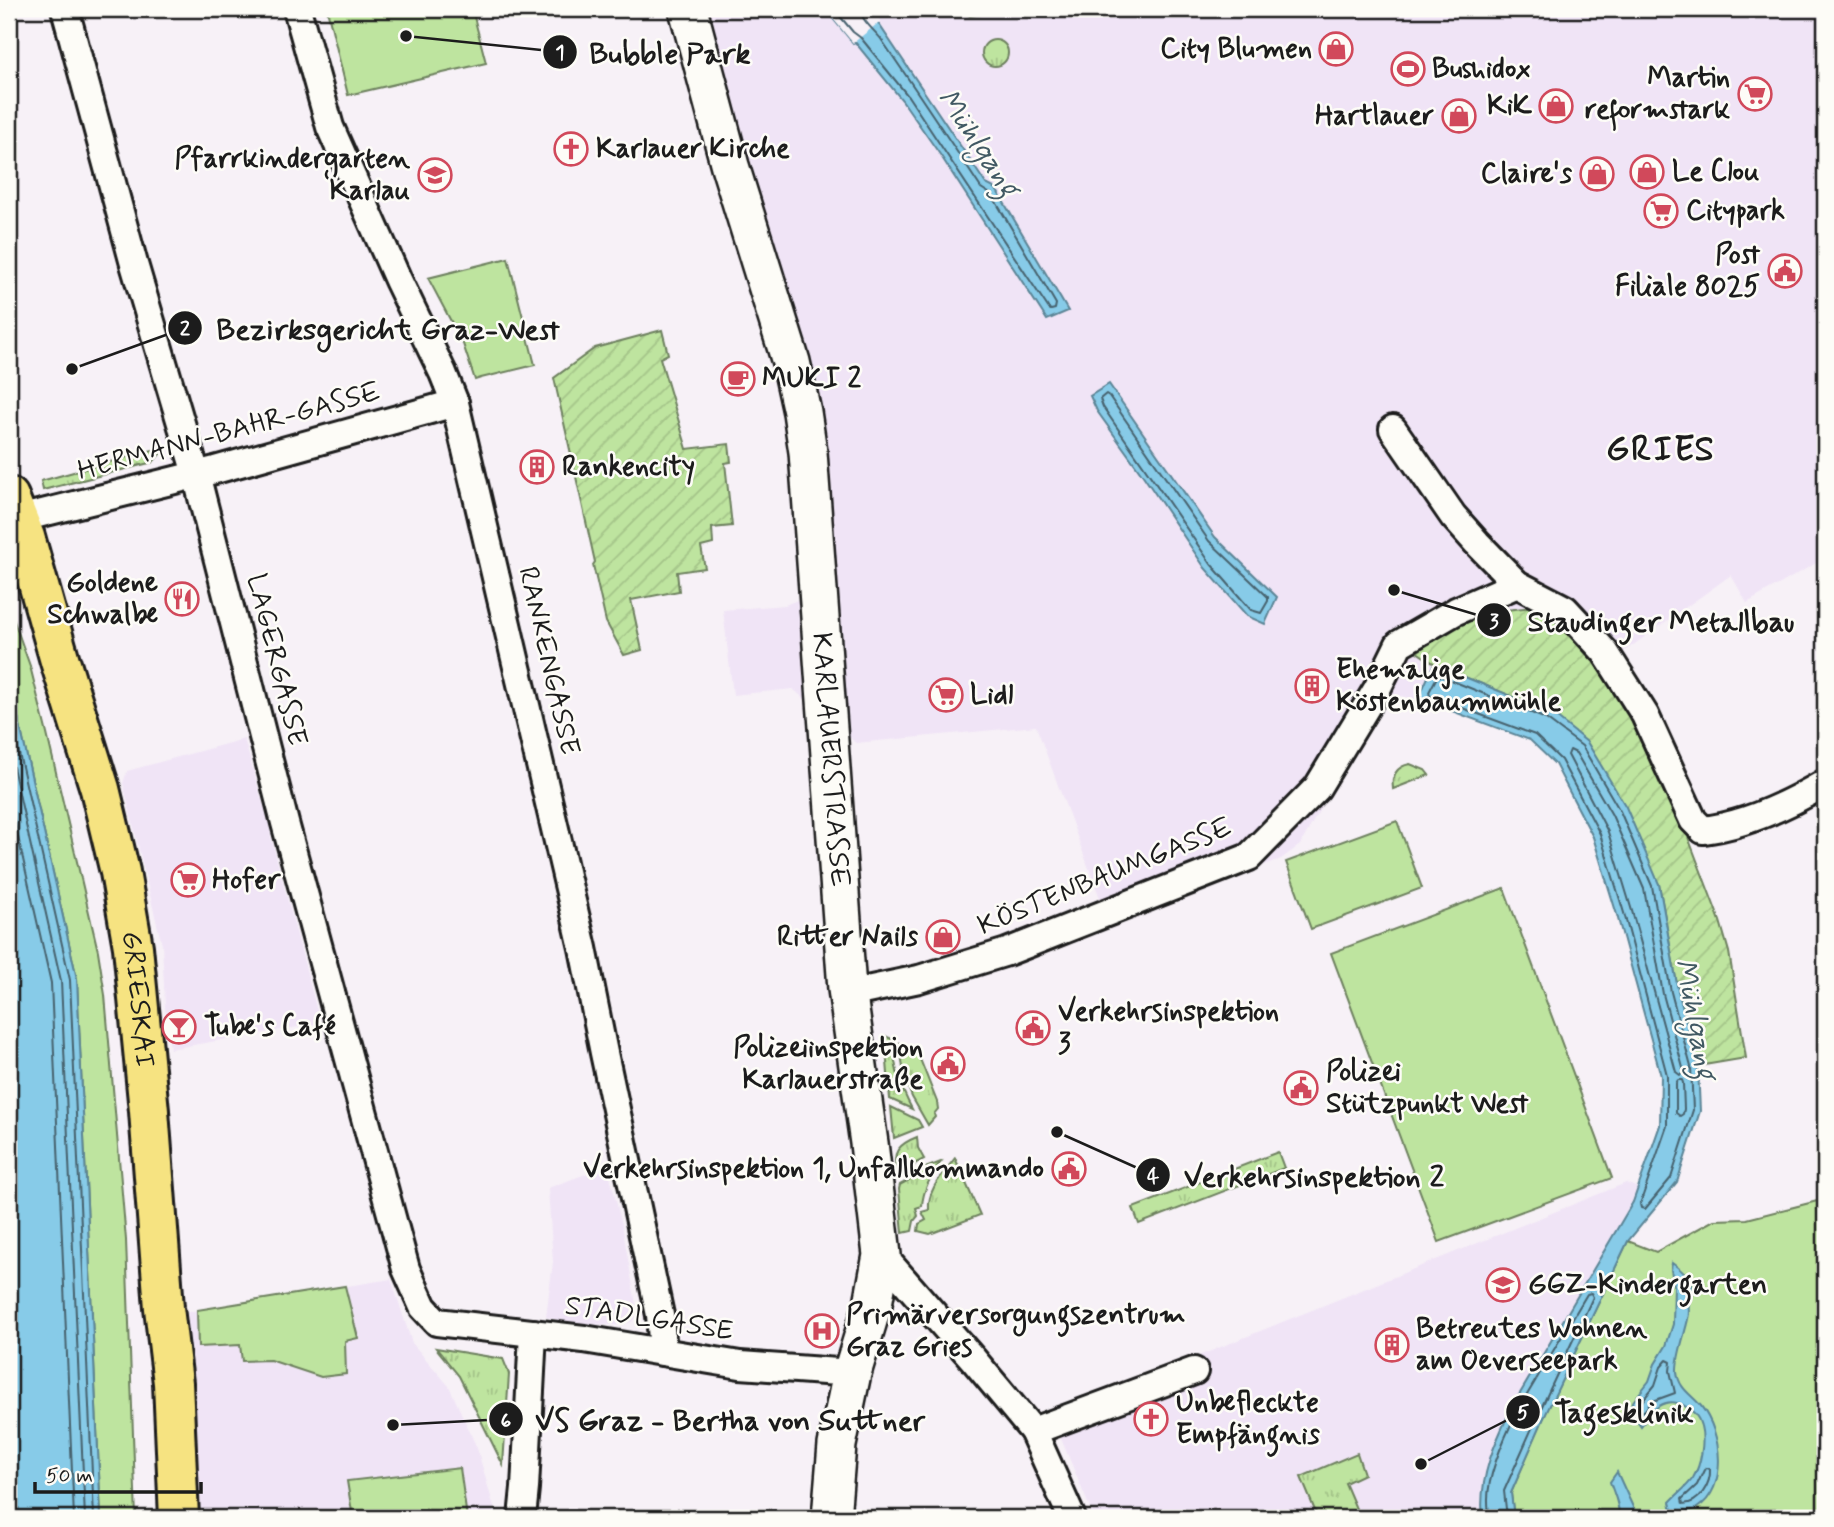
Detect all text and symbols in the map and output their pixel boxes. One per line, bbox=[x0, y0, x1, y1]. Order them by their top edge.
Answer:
callout: Bubble Park bbox=[543, 27, 762, 78]
shop icon: City Blumen bbox=[1317, 30, 1355, 68]
place label: City Blumen bbox=[1160, 31, 1312, 68]
text: Bubble Park bbox=[589, 35, 751, 74]
text: 1 bbox=[555, 39, 565, 67]
sports icon: Bushidox bbox=[1389, 50, 1427, 88]
place label: Bushidox bbox=[1432, 51, 1531, 88]
place label: Martin reformstark bbox=[1585, 60, 1730, 132]
supermarket icon: Martin reformstark bbox=[1736, 75, 1774, 113]
water label: Mühlgang bbox=[924, 81, 1030, 209]
shop icon: KiK bbox=[1537, 87, 1575, 125]
place label: KiK bbox=[1487, 88, 1533, 125]
shop icon: Hartlauer bbox=[1440, 97, 1478, 135]
place label: Hartlauer bbox=[1315, 98, 1434, 135]
church icon: Karlauer Kirche bbox=[552, 130, 590, 168]
place label: Karlauer Kirche bbox=[596, 131, 790, 168]
place label: Pfarrkindergarten Karlau bbox=[174, 141, 411, 210]
shop icon: Le Clou bbox=[1628, 153, 1666, 191]
place label: Le Clou bbox=[1672, 154, 1759, 191]
shop icon: Claire's bbox=[1578, 155, 1616, 193]
school or university icon: Pfarrkindergarten Karlau bbox=[416, 156, 454, 194]
place label: Claire's bbox=[1481, 156, 1573, 193]
supermarket icon: Citypark bbox=[1642, 192, 1680, 230]
place label: Citypark bbox=[1686, 193, 1785, 230]
place label: Post Filiale 8025 bbox=[1615, 237, 1761, 306]
public building icon: Post Filiale 8025 bbox=[1766, 252, 1804, 290]
callout: Bezirksgericht Graz-West bbox=[168, 303, 573, 354]
text: Bezirksgericht Graz-West bbox=[216, 311, 560, 353]
text: 2 bbox=[180, 315, 191, 343]
cafe icon: MUKI 2 bbox=[719, 360, 757, 398]
place label: MUKI 2 bbox=[762, 361, 861, 398]
street label: HERMANN-BAHR-GASSE bbox=[73, 374, 385, 490]
district label: GRIES bbox=[1606, 427, 1716, 473]
building icon: Rankencity bbox=[518, 448, 556, 486]
place label: Rankencity bbox=[562, 449, 695, 486]
street label: RANKENGASSE bbox=[508, 563, 588, 759]
place label: Goldene Schwalbe bbox=[47, 565, 158, 634]
street label: LAGERGASSE bbox=[237, 570, 315, 750]
restaurant icon: Goldene Schwalbe bbox=[163, 580, 201, 618]
callout: Staudinger Metallbau bbox=[1477, 595, 1810, 646]
text: Staudinger Metallbau bbox=[1527, 603, 1795, 646]
text: 3 bbox=[1489, 608, 1499, 636]
street label: KARLAUERSTRASSE bbox=[803, 631, 858, 888]
place label: Ehemalige Köstenbaummühle bbox=[1336, 652, 1561, 721]
building icon: Ehemalige Köstenbaummühle bbox=[1293, 667, 1331, 705]
supermarket icon: Lidl bbox=[927, 676, 965, 714]
place label: Lidl bbox=[970, 677, 1014, 714]
street label: KÖSTENBAUMGASSE bbox=[972, 809, 1238, 945]
supermarket icon: Hofer bbox=[169, 861, 207, 899]
place label: Hofer bbox=[212, 862, 281, 899]
shop icon: Ritter Nails bbox=[924, 918, 962, 956]
place label: Ritter Nails bbox=[777, 919, 919, 956]
street label: GRIESKAI bbox=[112, 928, 163, 1069]
water label: Mühlgang bbox=[1660, 955, 1726, 1087]
place label: Verkehrsinspektion 3 bbox=[1058, 994, 1279, 1063]
bar icon: Tube's Café bbox=[160, 1008, 198, 1046]
place label: Tube's Café bbox=[204, 1009, 336, 1046]
public building icon: Verkehrsinspektion 3 bbox=[1014, 1009, 1052, 1047]
place label: Polizeiinspektion Karlauerstraße bbox=[733, 1030, 923, 1099]
public building icon: Polizeiinspektion Karlauerstraße bbox=[929, 1045, 967, 1083]
place label: Polizei Stützpunkt West bbox=[1326, 1054, 1529, 1123]
public building icon: Polizei Stützpunkt West bbox=[1282, 1069, 1320, 1107]
public building icon: Verkehrsinspektion 1, Unfallkommando bbox=[1050, 1150, 1088, 1188]
callout: Verkehrsinspektion 2 bbox=[1135, 1150, 1458, 1201]
place label: Verkehrsinspektion 1, Unfallkommando bbox=[583, 1151, 1044, 1188]
text: Verkehrsinspektion 2 bbox=[1184, 1158, 1444, 1197]
text: 4 bbox=[1147, 1163, 1160, 1191]
school or university icon: GGZ-Kindergarten bbox=[1484, 1266, 1522, 1304]
place label: GGZ-Kindergarten bbox=[1528, 1267, 1767, 1307]
street label: STADLGASSE bbox=[562, 1287, 736, 1351]
place label: Primärversorgungszentrum Graz Gries bbox=[846, 1297, 1185, 1366]
place label: Betreutes Wohnen am Oeverseepark bbox=[1416, 1311, 1648, 1380]
hospital icon: Primärversorgungszentrum Graz Gries bbox=[803, 1312, 841, 1350]
building icon: Betreutes Wohnen am Oeverseepark bbox=[1373, 1326, 1411, 1364]
place label: Unbefleckte Empfängnis bbox=[1176, 1385, 1321, 1457]
callout: Tagesklinik bbox=[1505, 1386, 1708, 1437]
callout: VS Graz - Bertha von Suttner bbox=[489, 1394, 937, 1445]
text: Tagesklinik bbox=[1554, 1394, 1694, 1437]
text: 5 bbox=[1517, 1399, 1530, 1427]
church icon: Unbefleckte Empfängnis bbox=[1132, 1400, 1170, 1438]
text: VS Graz - Bertha von Suttner bbox=[535, 1402, 926, 1441]
text: 6 bbox=[501, 1407, 512, 1435]
scale bar bbox=[35, 1450, 201, 1494]
text: 50 m bbox=[46, 1462, 93, 1490]

